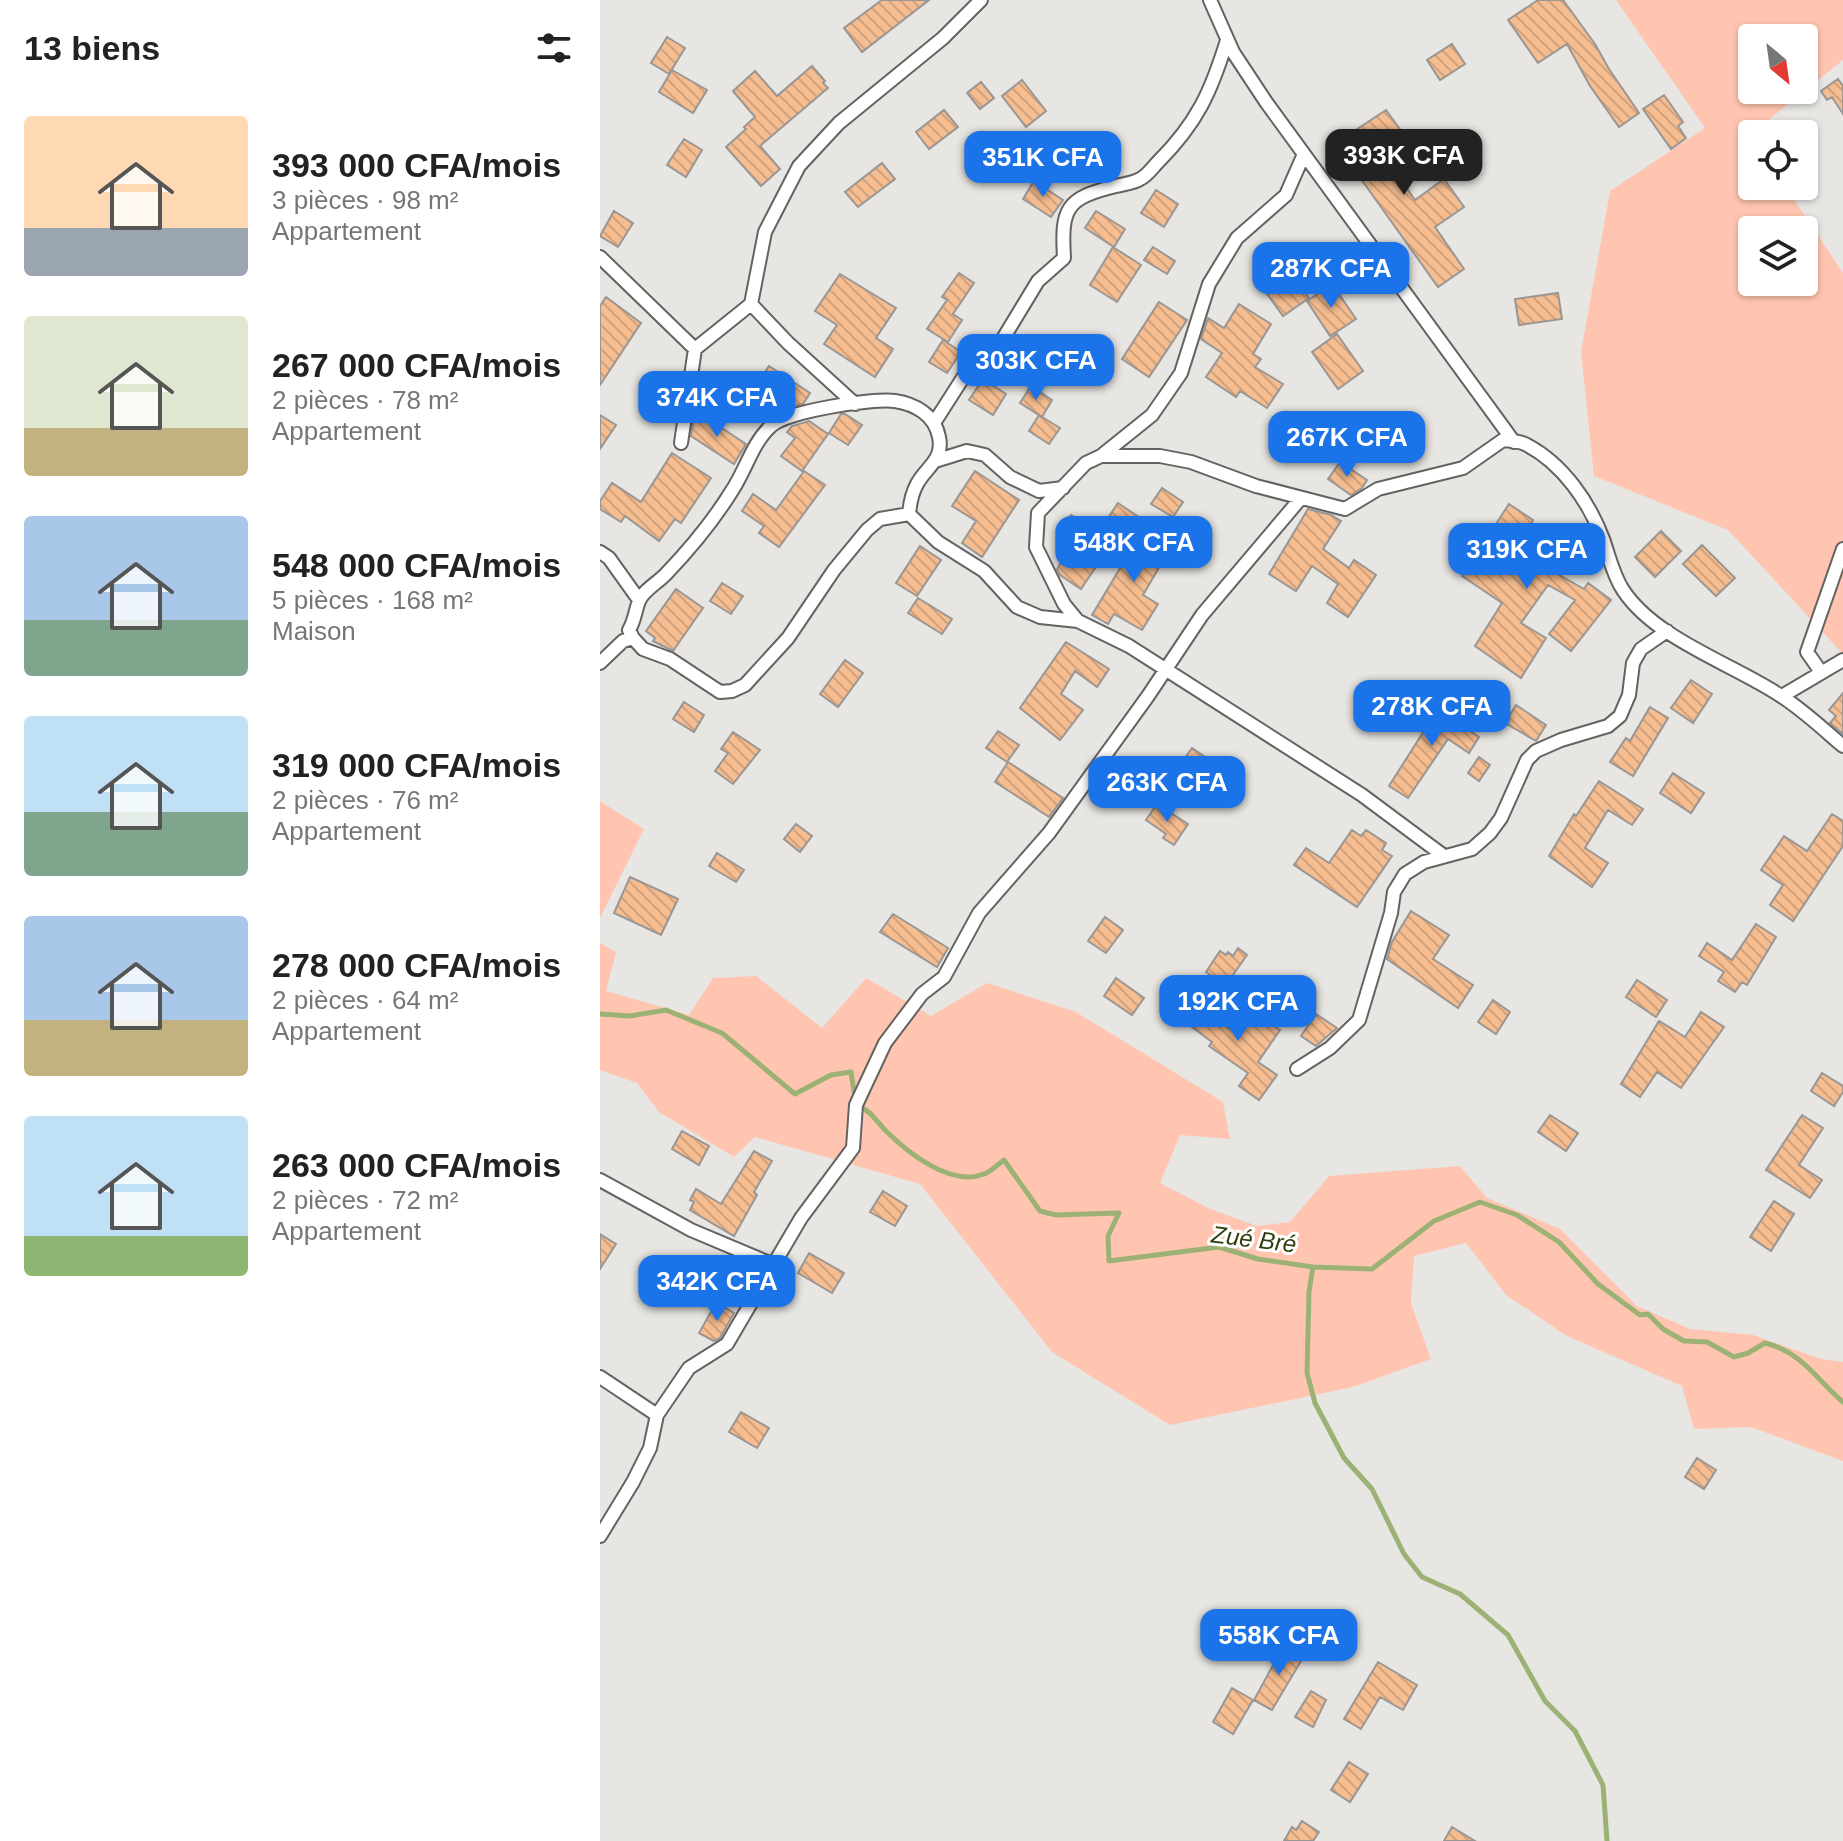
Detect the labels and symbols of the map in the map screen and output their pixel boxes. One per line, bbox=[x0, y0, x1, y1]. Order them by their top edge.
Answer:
north arrow bbox=[1738, 24, 1818, 104]
pin: 393K CFA bbox=[1321, 129, 1487, 197]
pin: 351K CFA bbox=[960, 131, 1126, 199]
pin: 287K CFA bbox=[1248, 242, 1414, 310]
pin: 303K CFA bbox=[953, 334, 1119, 402]
pin: 374K CFA bbox=[634, 371, 800, 439]
pin: 267K CFA bbox=[1264, 411, 1430, 479]
pin: 548K CFA bbox=[1051, 516, 1217, 584]
pin: 319K CFA bbox=[1444, 523, 1610, 591]
pin: 278K CFA bbox=[1349, 680, 1515, 748]
pin: 263K CFA bbox=[1084, 756, 1250, 824]
pin: 192K CFA bbox=[1155, 975, 1321, 1043]
water label: Zué Bré bbox=[1209, 1220, 1298, 1258]
pin: 342K CFA bbox=[634, 1255, 800, 1323]
pin: 558K CFA bbox=[1196, 1609, 1362, 1677]

